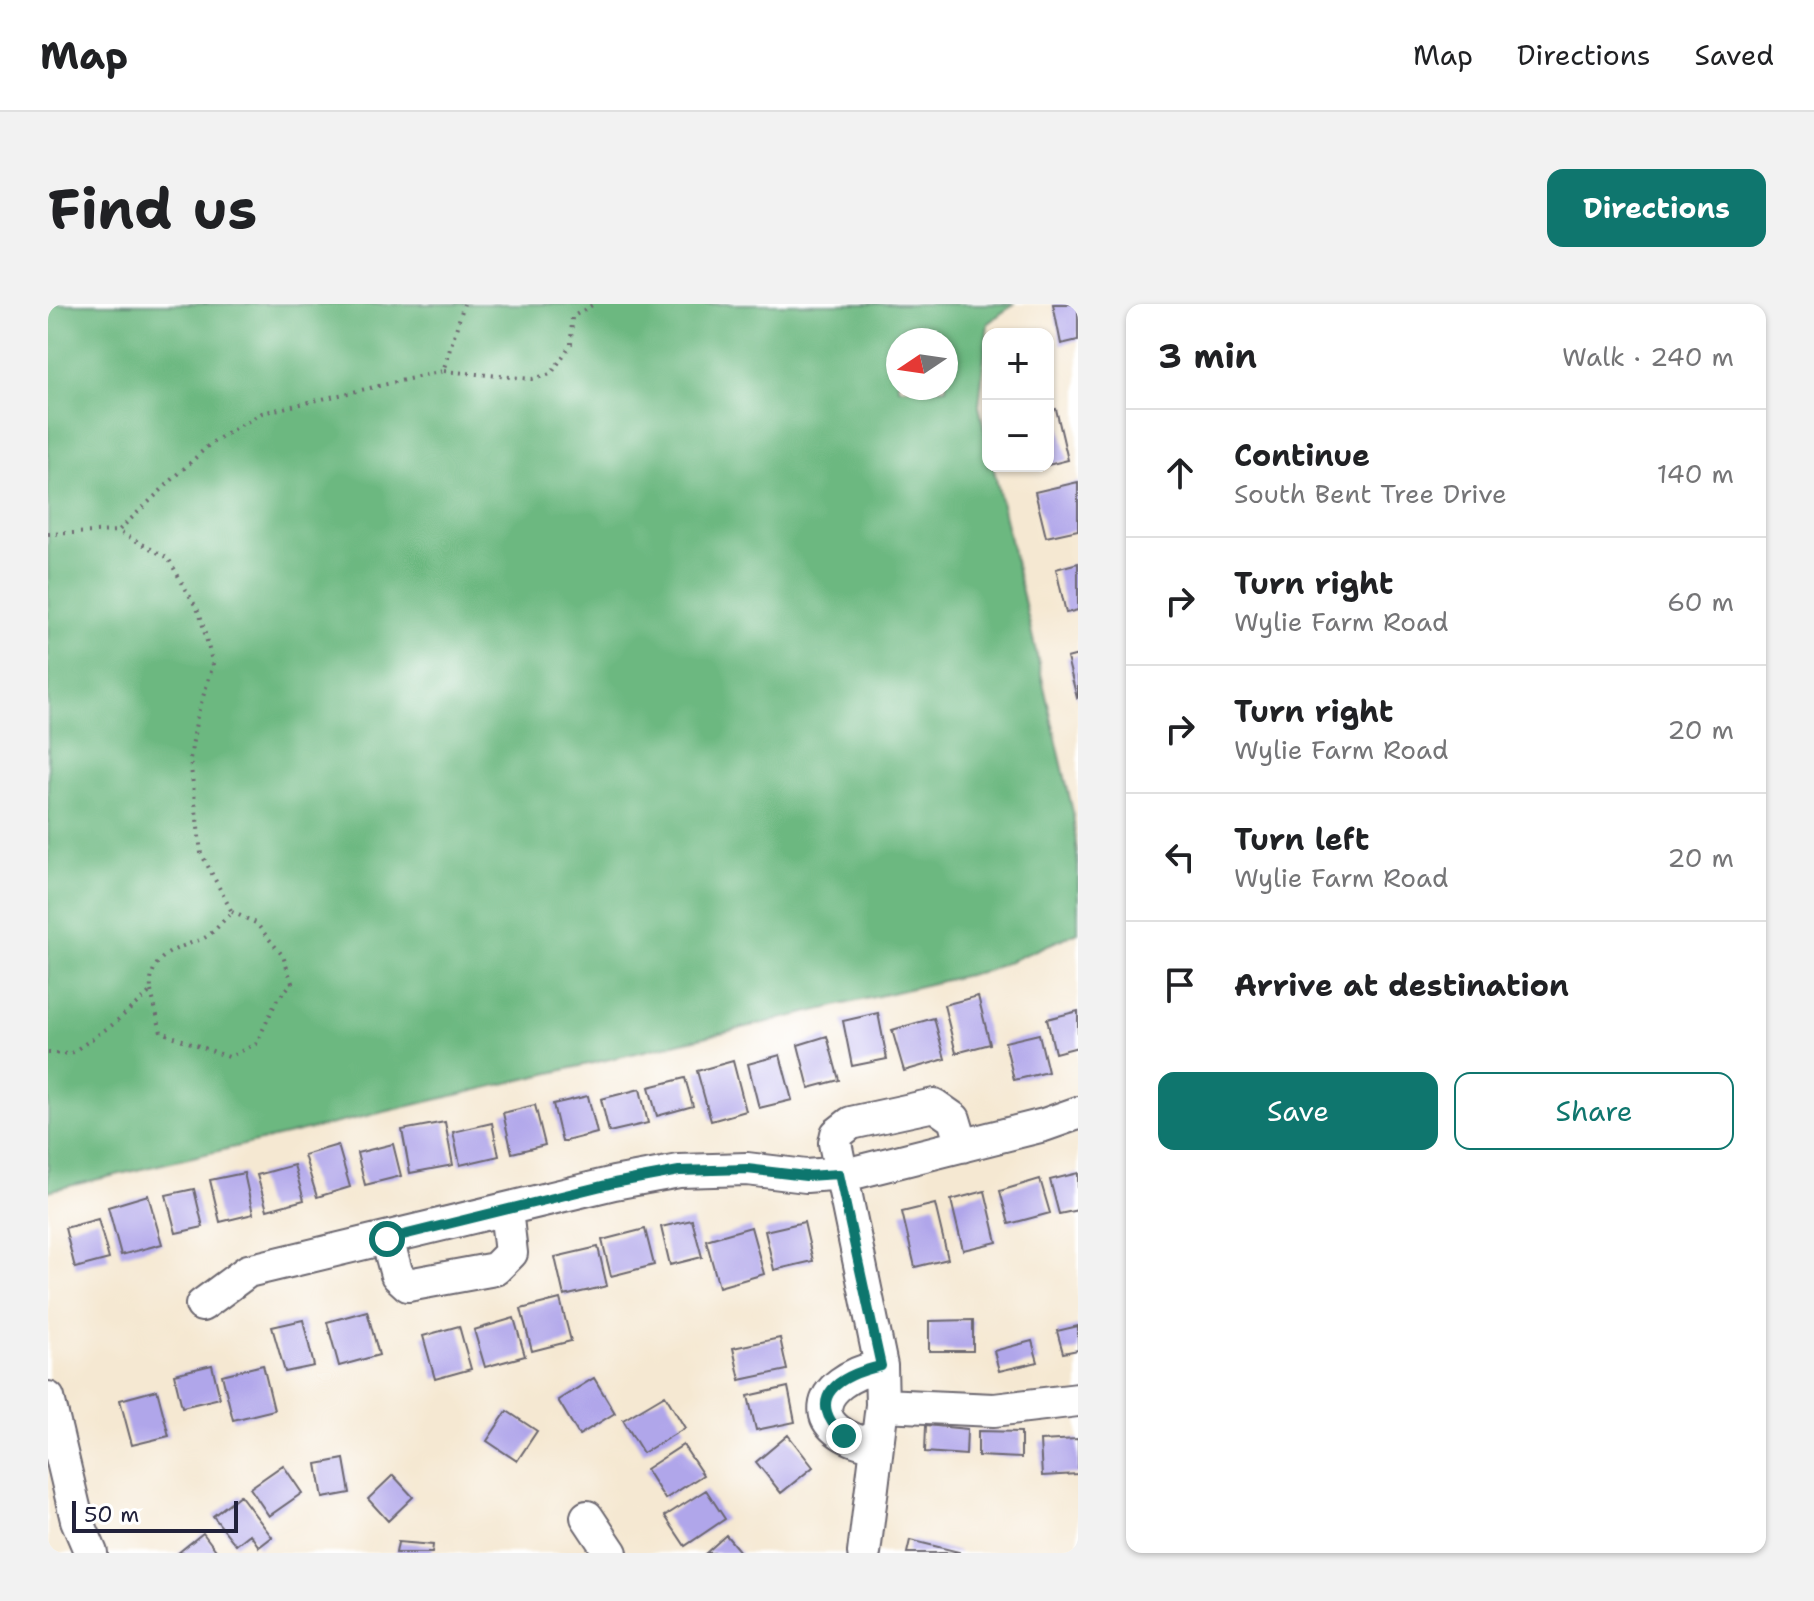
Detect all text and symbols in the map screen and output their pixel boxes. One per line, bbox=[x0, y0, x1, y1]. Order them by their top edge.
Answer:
text: Map bbox=[40, 30, 128, 81]
text: Map bbox=[1413, 36, 1473, 74]
text: Directions bbox=[1517, 36, 1651, 74]
text: Saved bbox=[1695, 36, 1774, 74]
button: Directions bbox=[1547, 169, 1766, 247]
text: Find us bbox=[48, 171, 257, 246]
north arrow bbox=[886, 328, 958, 400]
map controls bbox=[982, 328, 1054, 472]
button: + bbox=[982, 328, 1054, 400]
text: 3 min bbox=[1158, 333, 1257, 379]
text: Walk · 240 m bbox=[1562, 339, 1734, 374]
button: − bbox=[982, 400, 1054, 472]
text: Continue bbox=[1234, 435, 1370, 476]
icon: ahead bbox=[1158, 451, 1202, 495]
text: 140 m bbox=[1657, 456, 1734, 491]
text: South Bent Tree Drive bbox=[1234, 476, 1507, 511]
text: Turn right bbox=[1234, 563, 1393, 604]
icon: right bbox=[1158, 579, 1202, 623]
text: 60 m bbox=[1667, 584, 1734, 619]
text: Wylie Farm Road bbox=[1234, 604, 1448, 639]
text: Turn right bbox=[1234, 691, 1393, 732]
icon: right bbox=[1158, 707, 1202, 751]
text: 20 m bbox=[1667, 712, 1734, 747]
text: Wylie Farm Road bbox=[1234, 732, 1448, 767]
text: Turn left bbox=[1234, 819, 1369, 860]
icon: left bbox=[1158, 835, 1202, 879]
text: 20 m bbox=[1667, 840, 1734, 875]
text: Wylie Farm Road bbox=[1234, 860, 1448, 895]
icon: arrive bbox=[1158, 963, 1202, 1007]
text: Arrive at destination bbox=[1234, 965, 1569, 1006]
button: Save bbox=[1158, 1072, 1438, 1150]
button: Share bbox=[1454, 1072, 1734, 1150]
route start bbox=[369, 1221, 405, 1257]
route end bbox=[826, 1418, 862, 1454]
scale bar bbox=[72, 1497, 238, 1533]
text: 50 m bbox=[84, 1500, 139, 1529]

